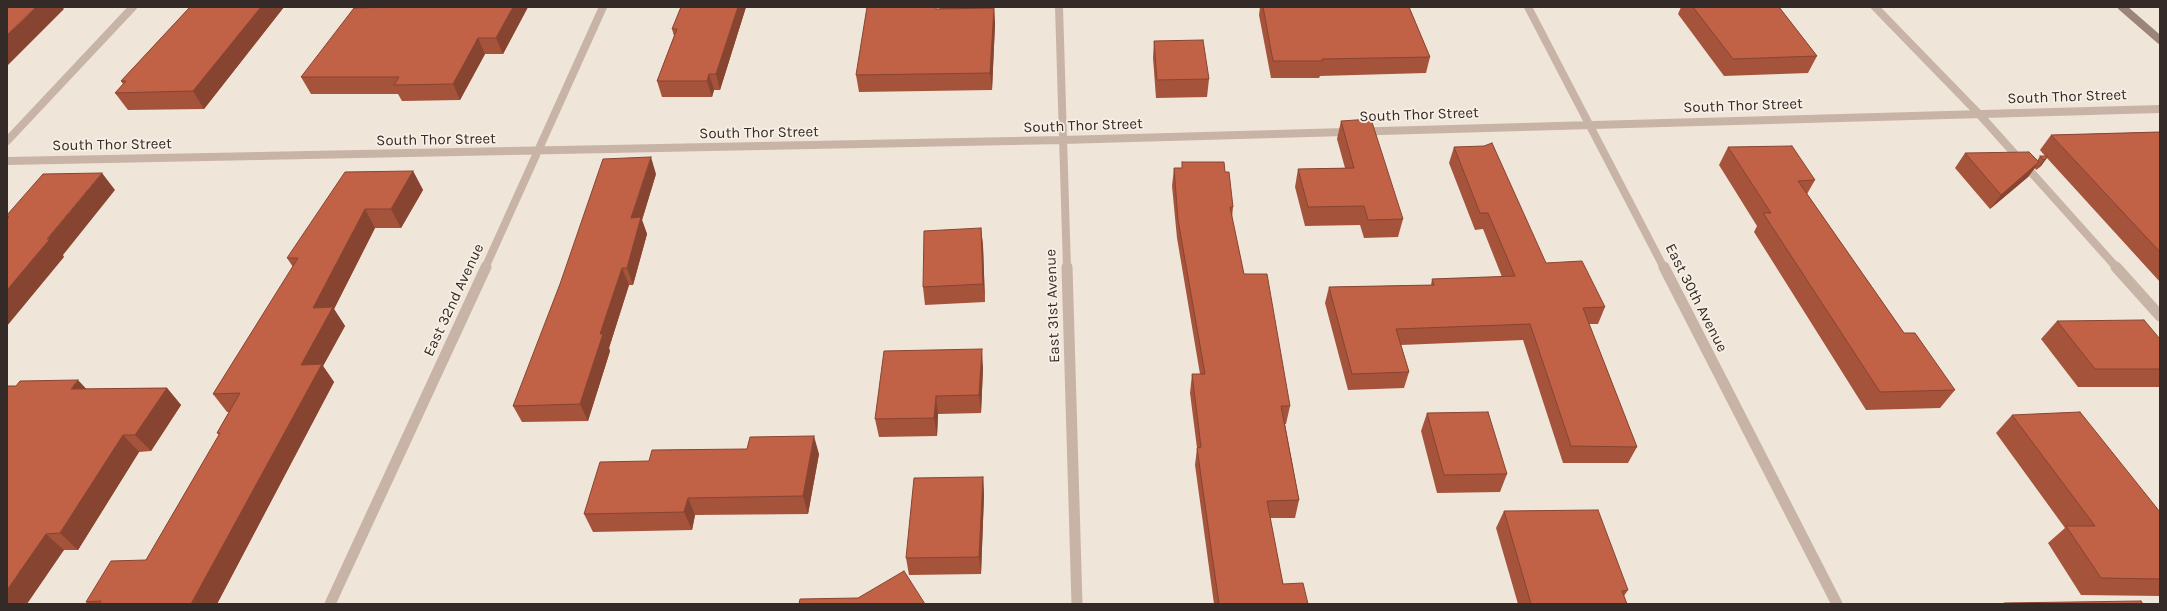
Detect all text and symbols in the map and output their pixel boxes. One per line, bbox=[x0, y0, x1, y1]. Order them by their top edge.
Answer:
street label: South Thor Street bbox=[2007, 86, 2127, 108]
street label: South Thor Street bbox=[1683, 95, 1803, 117]
street label: South Thor Street bbox=[1359, 104, 1479, 126]
street label: South Thor Street bbox=[1023, 115, 1143, 137]
street label: South Thor Street bbox=[699, 123, 819, 143]
street label: South Thor Street bbox=[376, 130, 496, 150]
street label: South Thor Street bbox=[52, 135, 172, 155]
street label: East 32nd Avenue bbox=[420, 241, 488, 359]
street label: East 30th Avenue bbox=[1661, 241, 1731, 355]
street label: East 31st Avenue bbox=[1042, 249, 1064, 363]

